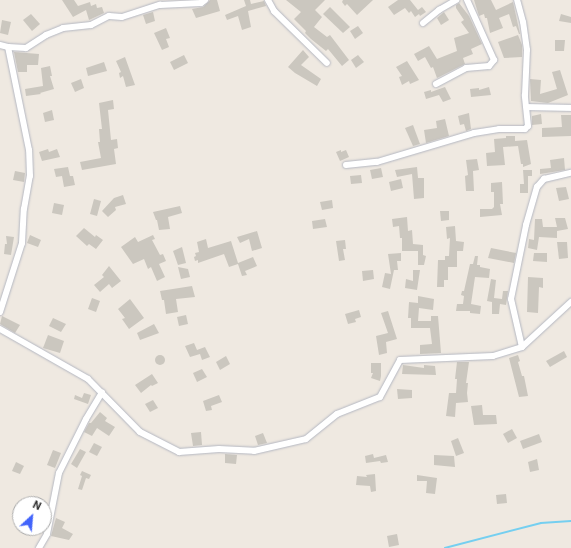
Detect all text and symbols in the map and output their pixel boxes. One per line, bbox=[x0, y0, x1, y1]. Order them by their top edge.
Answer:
north arrow bbox=[12, 496, 52, 536]
text: N bbox=[31, 498, 43, 513]

